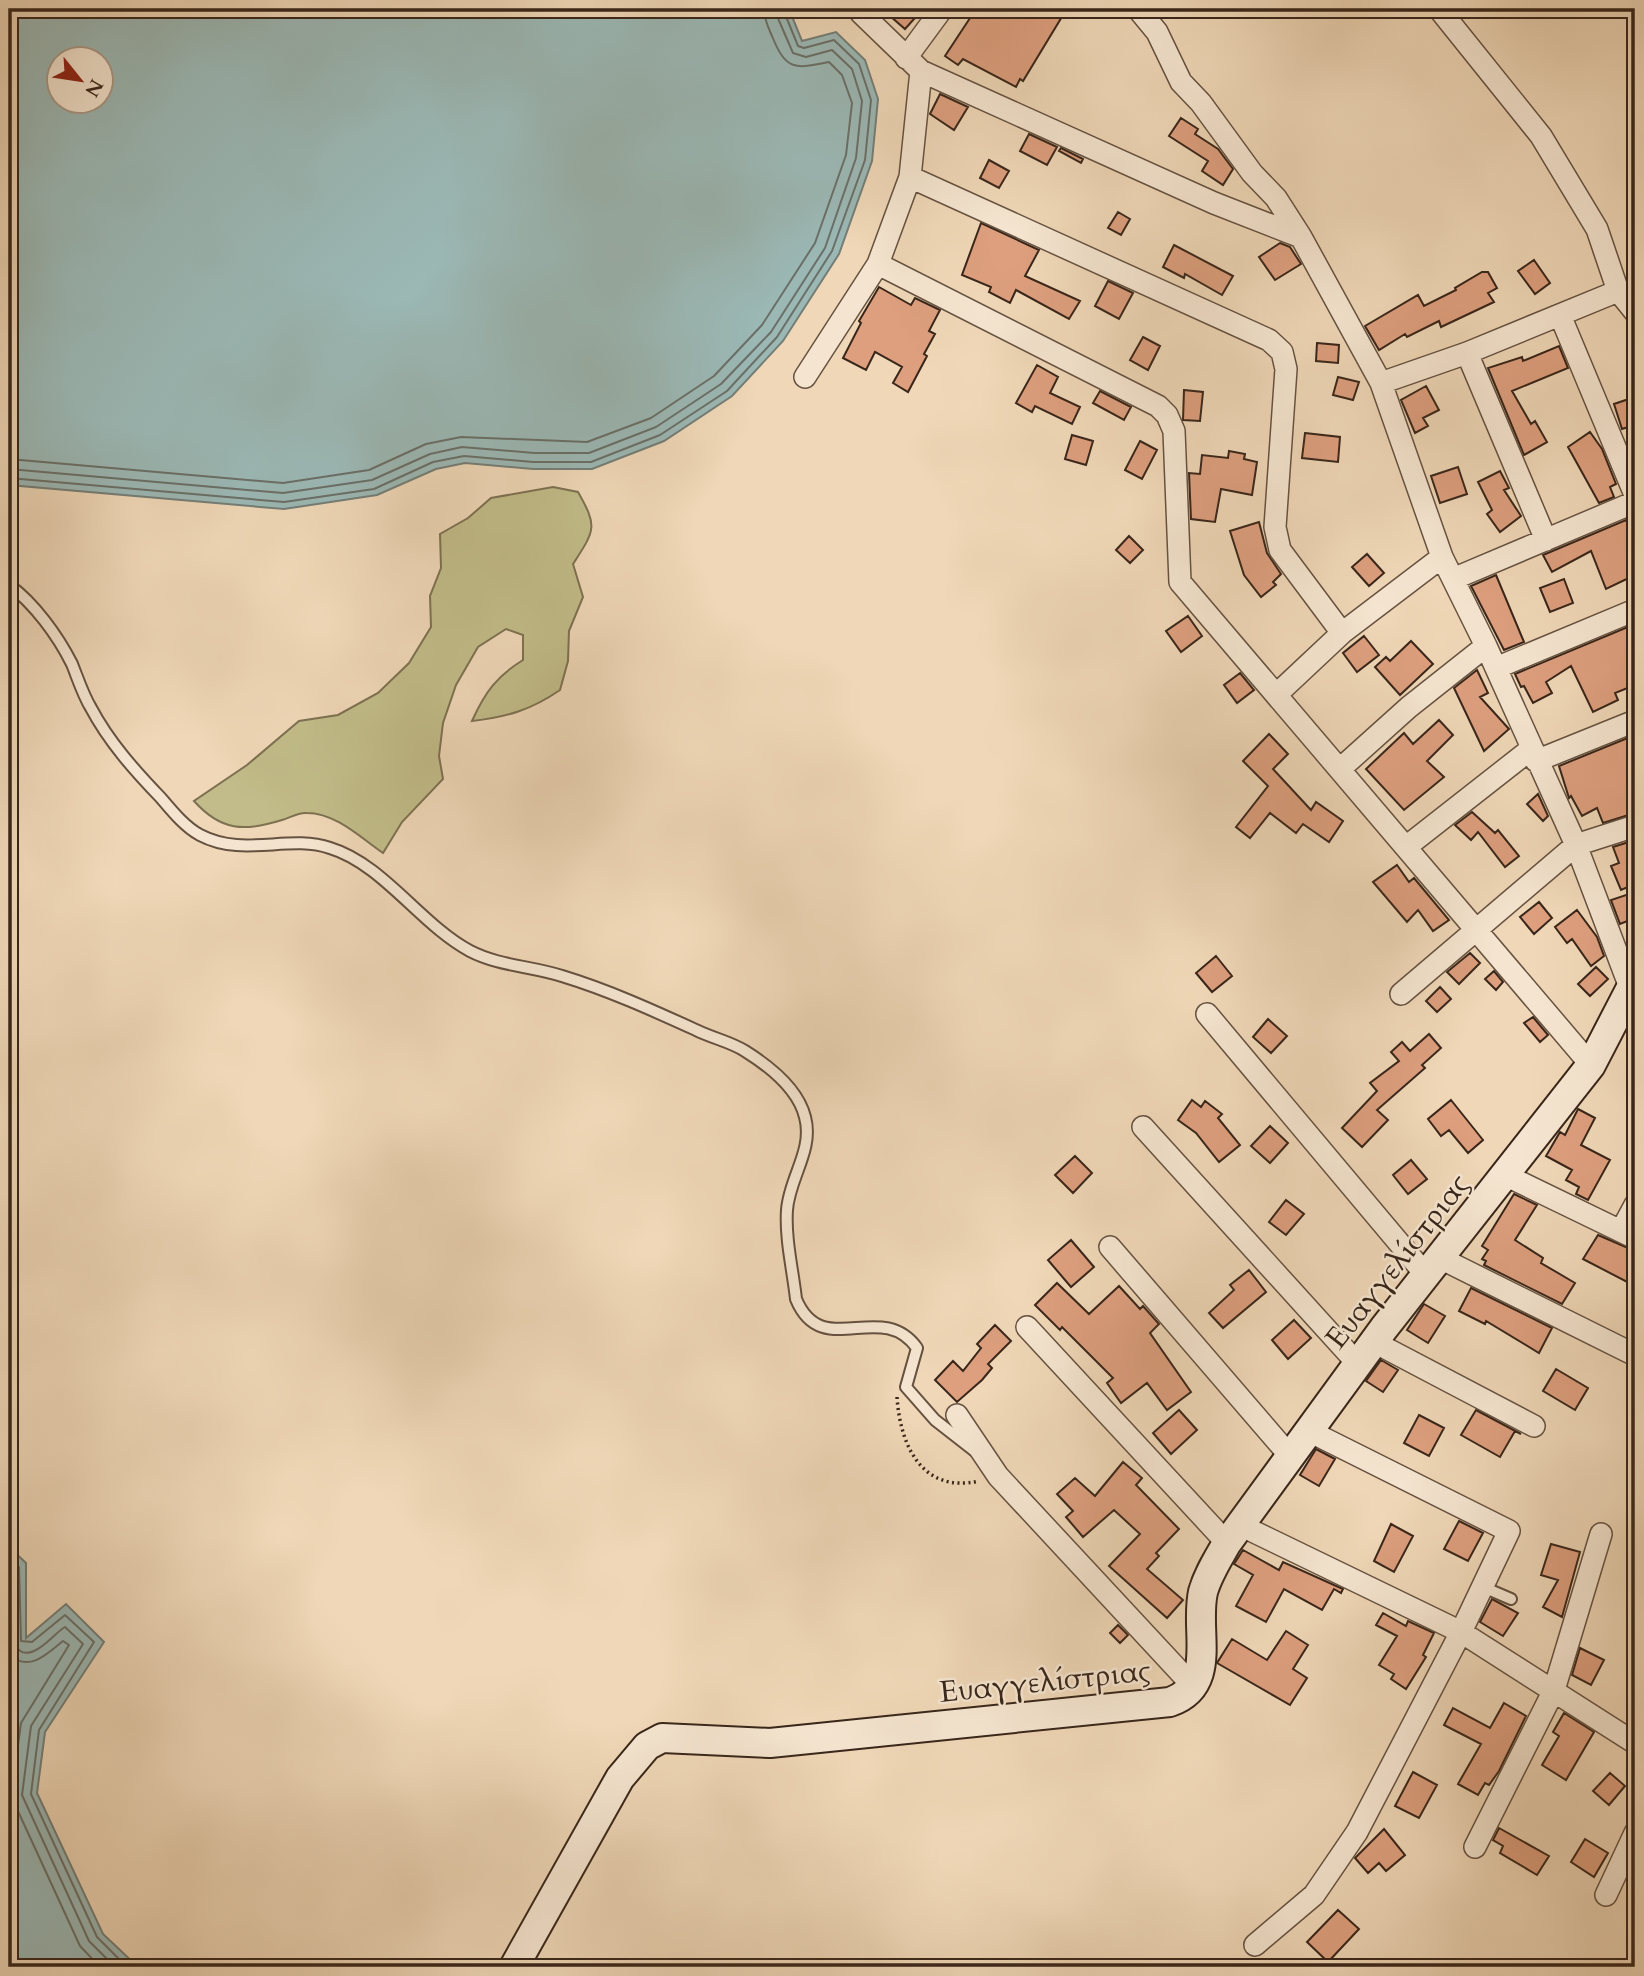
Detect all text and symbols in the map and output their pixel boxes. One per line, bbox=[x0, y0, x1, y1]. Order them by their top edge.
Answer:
north arrow bbox=[46, 46, 116, 116]
text: N bbox=[78, 74, 109, 102]
street label: Ευαγγελίστριας bbox=[1316, 1165, 1479, 1358]
street label: Ευαγγελίστριας bbox=[937, 1650, 1153, 1713]

